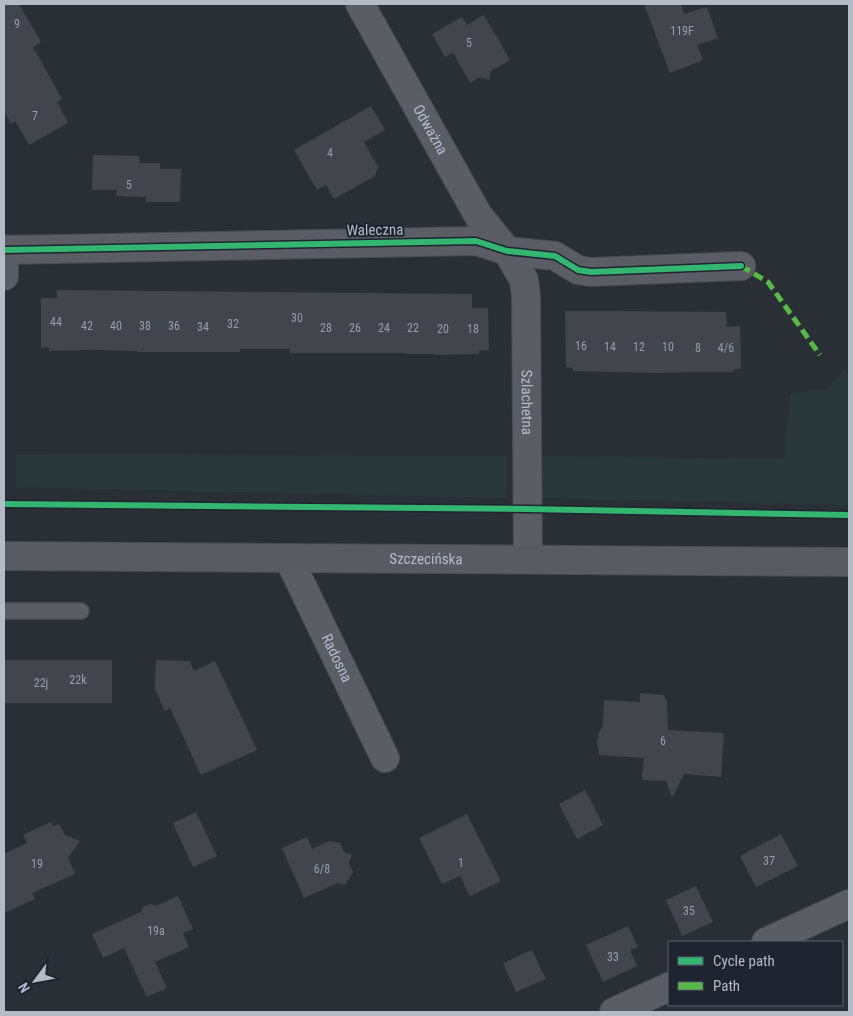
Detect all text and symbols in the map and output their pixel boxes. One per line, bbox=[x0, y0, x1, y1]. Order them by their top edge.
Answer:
house number: 9 bbox=[14, 17, 20, 31]
house number: 119F bbox=[670, 24, 694, 38]
house number: 5 bbox=[466, 36, 472, 50]
street label: Odważna bbox=[409, 102, 451, 158]
house number: 7 bbox=[32, 109, 38, 123]
house number: 4 bbox=[327, 146, 333, 160]
house number: 5 bbox=[126, 178, 132, 192]
street label: Waleczna bbox=[346, 221, 404, 239]
house number: 30 bbox=[291, 311, 303, 325]
house number: 44 bbox=[50, 315, 62, 329]
house number: 32 bbox=[227, 317, 239, 331]
house number: 42 bbox=[81, 319, 93, 333]
house number: 40 bbox=[110, 319, 122, 333]
house number: 38 bbox=[139, 319, 151, 333]
house number: 36 bbox=[168, 319, 180, 333]
house number: 34 bbox=[197, 320, 209, 334]
house number: 28 bbox=[320, 321, 332, 335]
house number: 26 bbox=[349, 321, 361, 335]
house number: 24 bbox=[378, 321, 390, 335]
house number: 22 bbox=[407, 321, 419, 335]
house number: 20 bbox=[437, 322, 449, 336]
house number: 18 bbox=[467, 322, 479, 336]
house number: 16 bbox=[575, 339, 587, 353]
house number: 14 bbox=[604, 340, 616, 354]
house number: 12 bbox=[633, 340, 645, 354]
house number: 10 bbox=[662, 340, 674, 354]
house number: 8 bbox=[695, 341, 701, 355]
house number: 4/6 bbox=[718, 341, 734, 355]
street label: Szlachetna bbox=[518, 370, 536, 435]
street label: Szczecińska bbox=[389, 550, 463, 568]
street label: Radosna bbox=[318, 631, 356, 685]
house number: 22k bbox=[69, 673, 87, 687]
house number: 22j bbox=[34, 676, 48, 690]
house number: 6 bbox=[660, 734, 666, 748]
house number: 37 bbox=[763, 854, 775, 868]
house number: 1 bbox=[458, 856, 464, 870]
house number: 19 bbox=[31, 857, 43, 871]
house number: 6/8 bbox=[314, 862, 330, 876]
house number: 35 bbox=[683, 904, 695, 918]
house number: 19a bbox=[147, 924, 165, 938]
legend bbox=[668, 941, 843, 1006]
house number: 33 bbox=[607, 950, 619, 964]
text: Cycle path bbox=[713, 952, 775, 970]
north arrow bbox=[10, 956, 60, 1006]
text: Path bbox=[713, 977, 740, 995]
text: N bbox=[15, 980, 33, 996]

